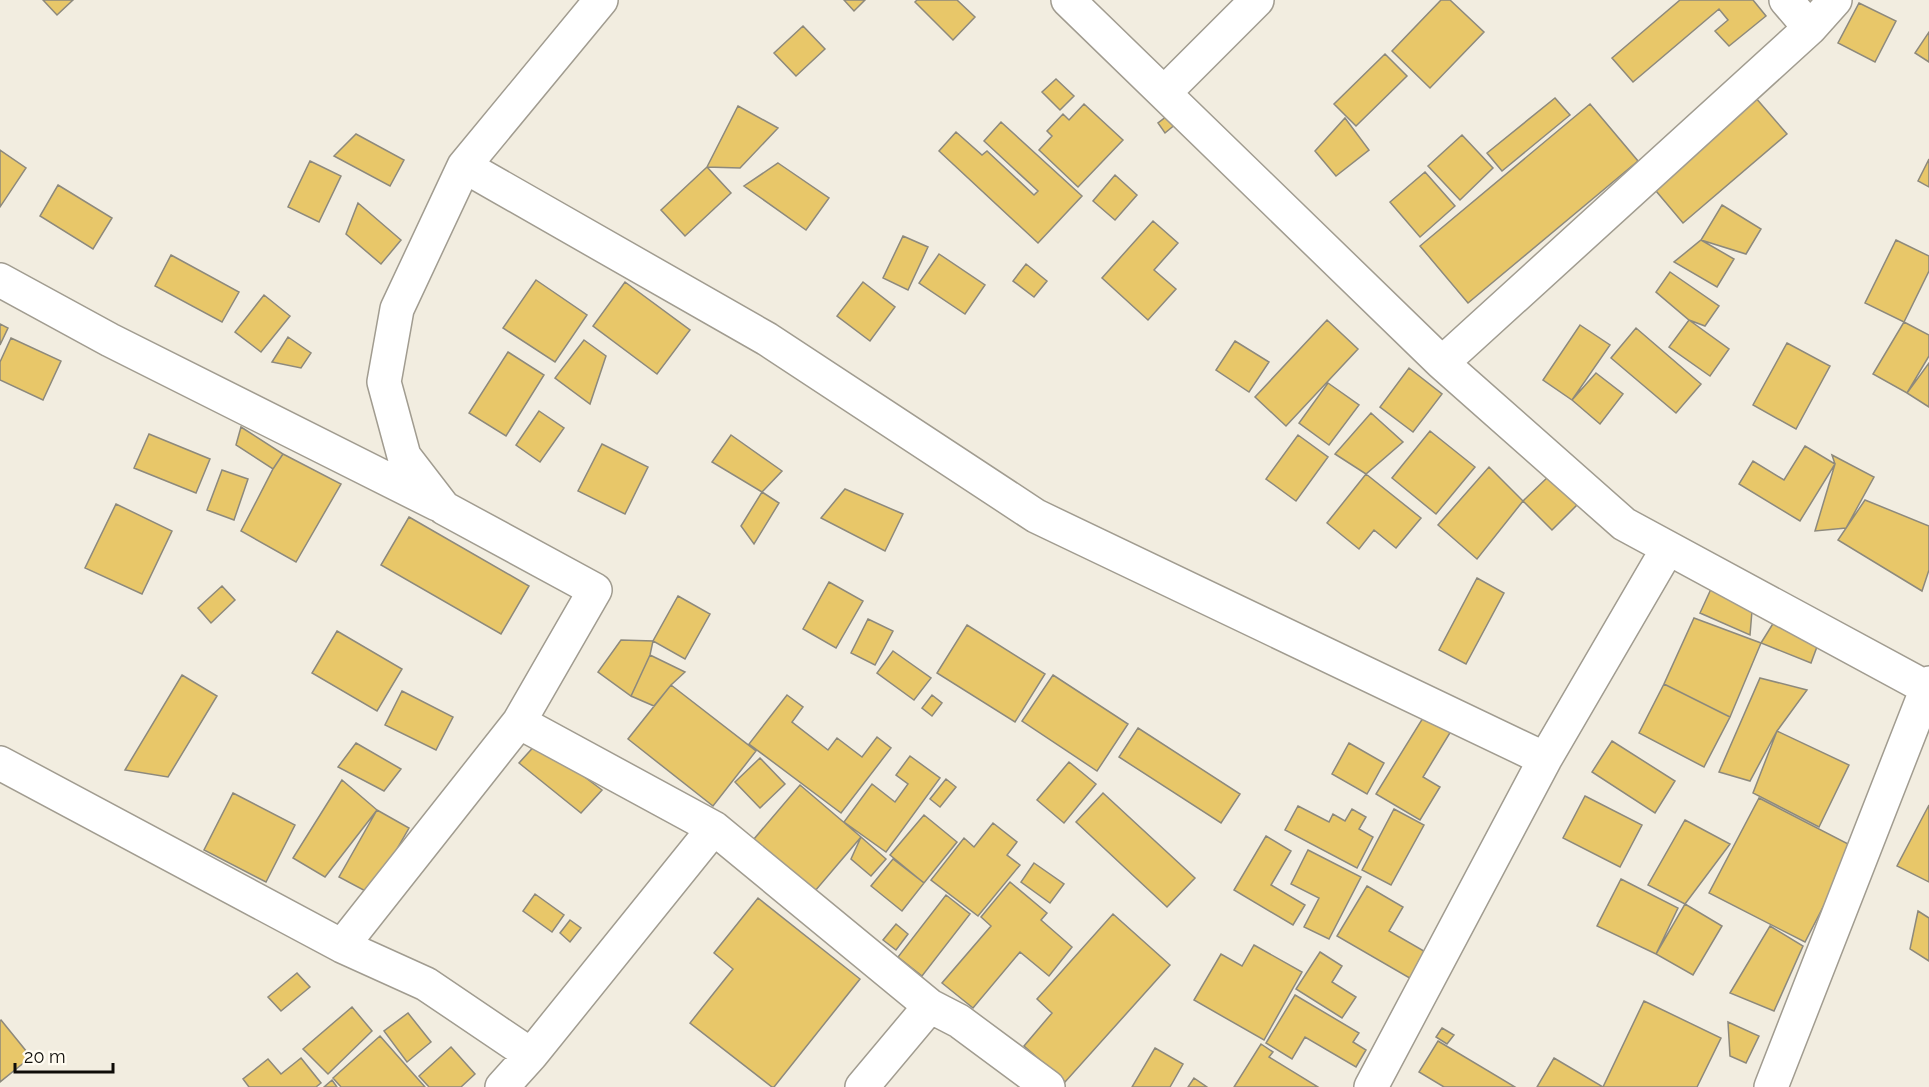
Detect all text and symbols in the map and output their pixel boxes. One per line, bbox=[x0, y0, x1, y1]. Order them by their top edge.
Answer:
scale bar bbox=[15, 1036, 112, 1074]
text: 20 m bbox=[24, 1046, 66, 1067]

